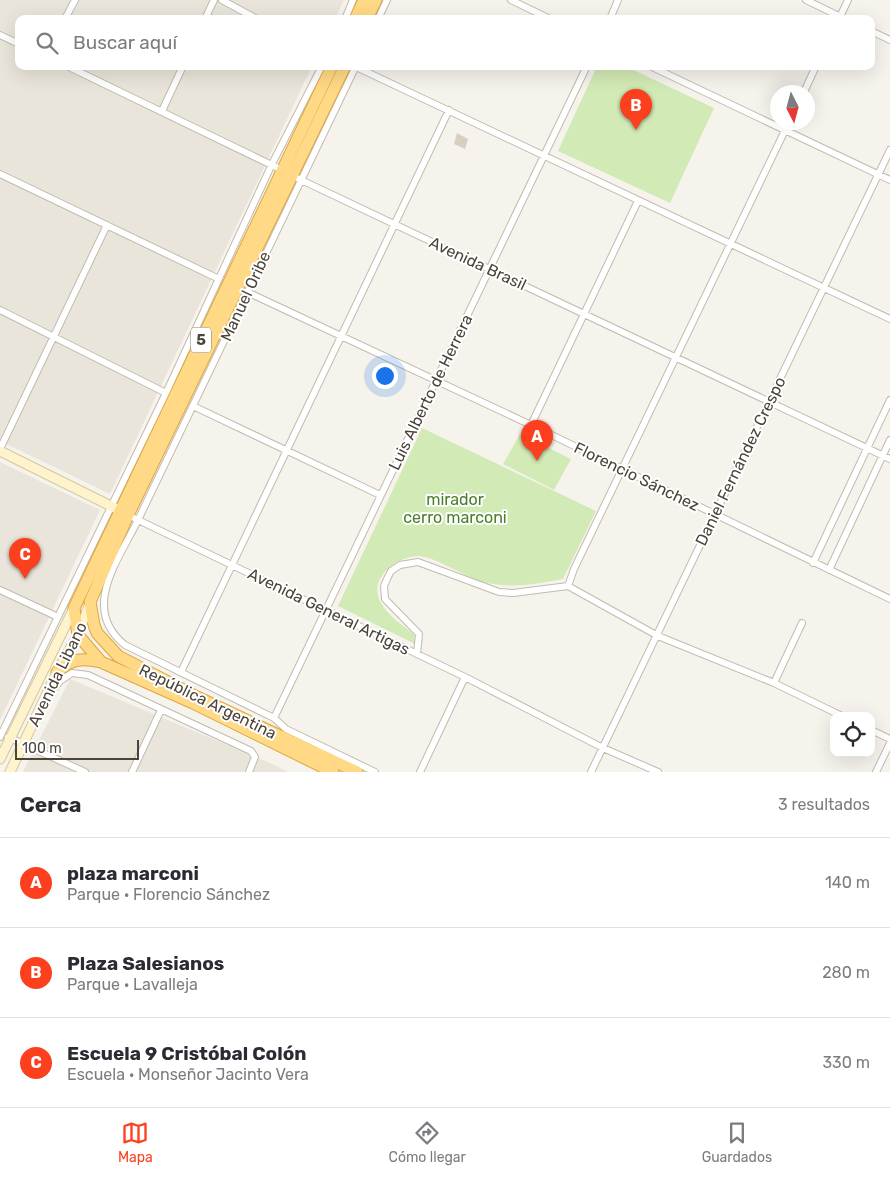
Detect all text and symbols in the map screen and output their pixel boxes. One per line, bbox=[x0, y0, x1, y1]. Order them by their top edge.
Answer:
search box bbox=[15, 15, 875, 70]
icon: search bbox=[33, 29, 61, 57]
text: Buscar aquí bbox=[73, 31, 177, 54]
north arrow bbox=[770, 85, 815, 130]
pin: B bbox=[620, 89, 652, 130]
street label: Avenida Brasil bbox=[426, 233, 529, 294]
street label: Manuel Oribe bbox=[216, 248, 275, 344]
street label: Luis Alberto de Herrera bbox=[384, 311, 476, 473]
road number: 5 bbox=[191, 328, 211, 352]
your location bbox=[372, 363, 398, 389]
street label: Daniel Fernández Crespo bbox=[691, 374, 790, 549]
pin: A bbox=[521, 420, 553, 461]
street label: Florencio Sánchez bbox=[571, 438, 702, 515]
park label: mirador cerro marconi bbox=[403, 490, 507, 527]
pin: C bbox=[9, 538, 41, 579]
street label: Avenida General Artigas bbox=[245, 564, 413, 659]
street label: Avenida Libano bbox=[24, 619, 91, 729]
street label: República Argentina bbox=[136, 660, 280, 743]
map controls bbox=[830, 712, 875, 757]
button: locate bbox=[830, 712, 875, 757]
scale bar bbox=[15, 737, 139, 760]
text: 100 m bbox=[22, 740, 62, 757]
text: Cerca bbox=[20, 792, 81, 817]
text: 3 resultados bbox=[778, 795, 870, 814]
text: plaza marconi bbox=[67, 862, 199, 885]
text: A bbox=[30, 873, 42, 892]
text: 140 m bbox=[825, 873, 870, 892]
text: Parque · Florencio Sánchez bbox=[67, 885, 270, 904]
text: Plaza Salesianos bbox=[67, 952, 224, 975]
text: B bbox=[30, 963, 42, 982]
text: 280 m bbox=[822, 963, 870, 982]
text: Parque · Lavalleja bbox=[67, 975, 198, 994]
text: Escuela 9 Cristóbal Colón bbox=[67, 1042, 306, 1065]
text: C bbox=[30, 1053, 42, 1072]
text: 330 m bbox=[822, 1053, 870, 1072]
text: Escuela · Monseñor Jacinto Vera bbox=[67, 1065, 309, 1084]
tab: Mapa bbox=[118, 1119, 153, 1166]
tab: Cómo llegar bbox=[389, 1119, 466, 1166]
tab: Guardados bbox=[702, 1119, 772, 1166]

